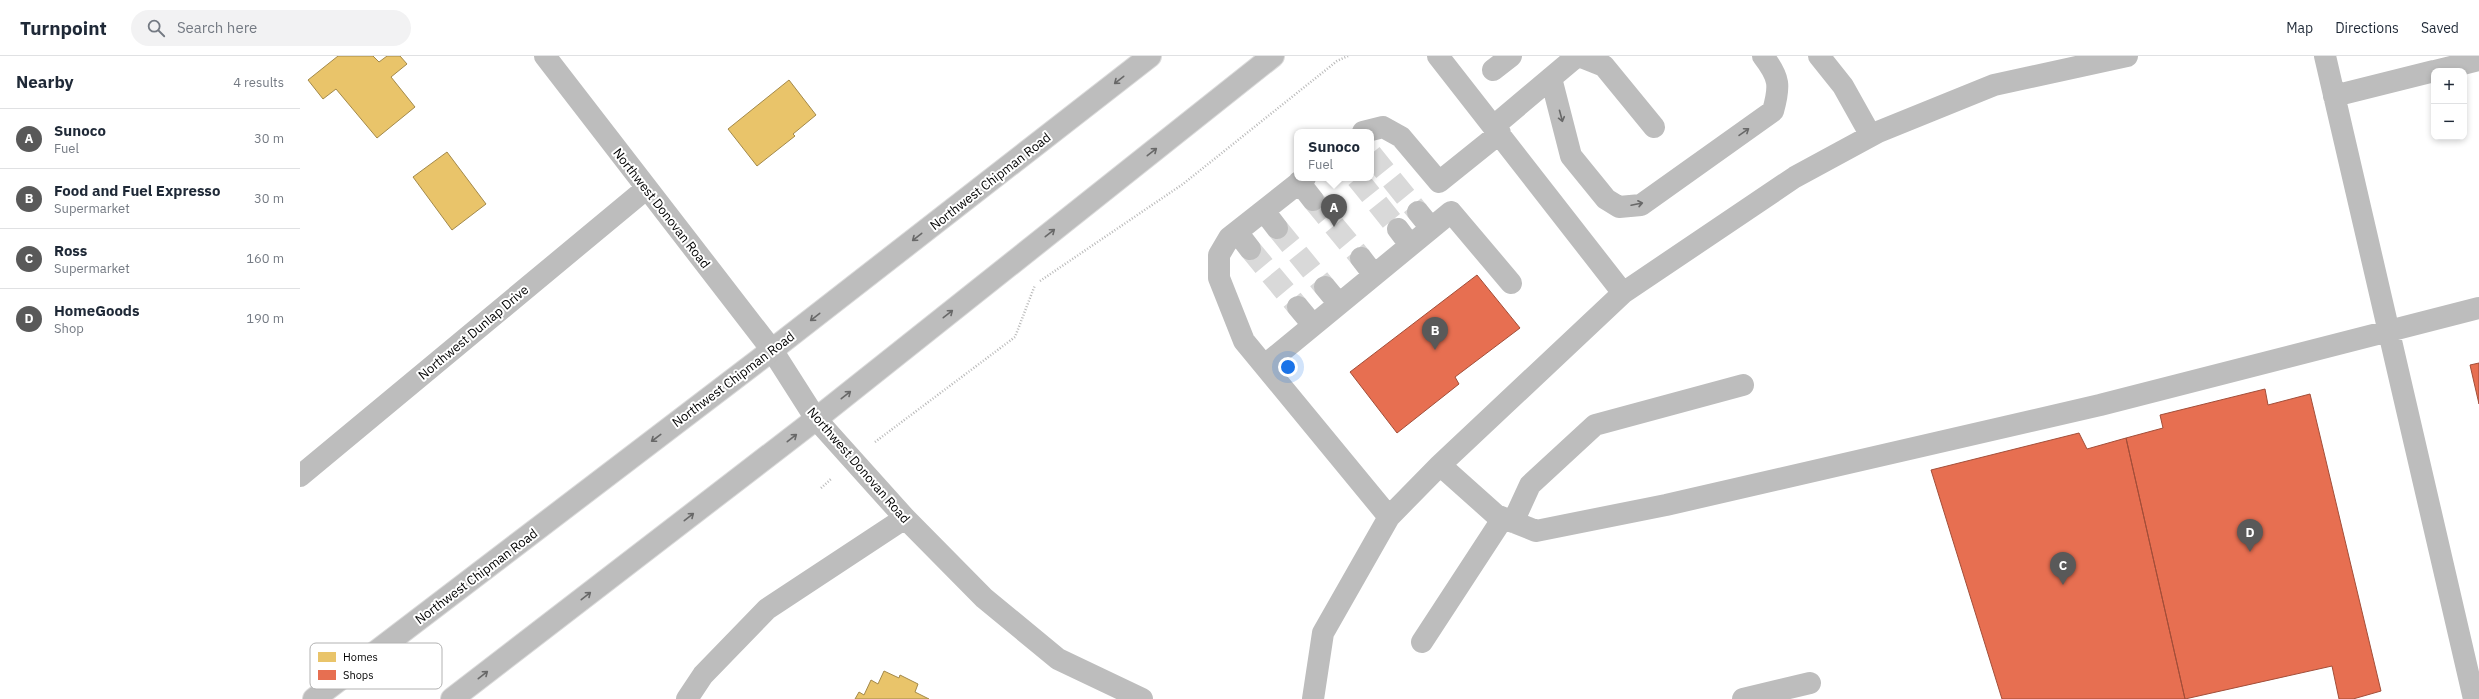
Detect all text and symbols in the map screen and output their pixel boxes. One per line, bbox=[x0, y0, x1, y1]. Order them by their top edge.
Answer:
search box bbox=[131, 10, 411, 46]
text: Turnpoint bbox=[20, 16, 107, 40]
icon: search bbox=[145, 17, 167, 39]
text: Search here bbox=[177, 18, 257, 37]
text: Map bbox=[2286, 19, 2313, 37]
text: Directions bbox=[2335, 19, 2399, 37]
text: Saved bbox=[2421, 19, 2459, 37]
map controls bbox=[2431, 68, 2467, 140]
button: + bbox=[2431, 68, 2467, 104]
text: Nearby bbox=[16, 71, 74, 93]
text: 4 results bbox=[233, 74, 284, 91]
one-way arrow bbox=[1114, 76, 1125, 84]
button: − bbox=[2431, 104, 2467, 140]
one-way arrow bbox=[1557, 109, 1565, 122]
text: Sunoco bbox=[54, 121, 106, 140]
one-way arrow bbox=[1738, 128, 1749, 136]
street label: Northwest Chipman Road bbox=[926, 129, 1054, 234]
popup bbox=[1294, 129, 1374, 181]
text: A bbox=[25, 130, 33, 147]
text: 30 m bbox=[254, 130, 284, 147]
text: Sunoco bbox=[1308, 137, 1360, 156]
text: Fuel bbox=[54, 140, 79, 157]
street label: Northwest Donovan Road bbox=[609, 145, 714, 272]
one-way arrow bbox=[1146, 148, 1157, 156]
text: Fuel bbox=[1308, 156, 1333, 173]
text: Food and Fuel Expresso bbox=[54, 181, 220, 200]
text: B bbox=[25, 190, 33, 207]
text: 30 m bbox=[254, 190, 284, 207]
pin: A bbox=[1321, 194, 1347, 227]
text: Supermarket bbox=[54, 200, 130, 217]
one-way arrow bbox=[1630, 200, 1643, 208]
one-way arrow bbox=[1044, 229, 1055, 237]
one-way arrow bbox=[912, 233, 923, 241]
text: Ross bbox=[54, 241, 87, 260]
text: C bbox=[25, 250, 33, 267]
text: 160 m bbox=[246, 250, 284, 267]
text: Supermarket bbox=[54, 260, 130, 277]
street label: Northwest Dunlap Drive bbox=[415, 281, 532, 384]
text: HomeGoods bbox=[54, 301, 140, 320]
one-way arrow bbox=[943, 309, 954, 318]
text: D bbox=[24, 310, 34, 327]
text: 190 m bbox=[246, 310, 284, 327]
one-way arrow bbox=[809, 313, 820, 321]
pin: B bbox=[1422, 317, 1448, 350]
text: Shop bbox=[54, 320, 84, 337]
street label: Northwest Chipman Road bbox=[669, 328, 798, 431]
your location bbox=[1278, 357, 1298, 377]
one-way arrow bbox=[841, 390, 852, 399]
street label: Northwest Donovan Road bbox=[804, 404, 914, 527]
one-way arrow bbox=[786, 433, 797, 442]
one-way arrow bbox=[650, 434, 661, 443]
one-way arrow bbox=[683, 513, 694, 521]
pin: D bbox=[2237, 519, 2263, 552]
street label: Northwest Chipman Road bbox=[412, 525, 541, 628]
pin: C bbox=[2050, 552, 2076, 585]
one-way arrow bbox=[580, 592, 591, 600]
legend bbox=[310, 643, 442, 689]
text: Homes bbox=[343, 650, 378, 664]
text: Shops bbox=[343, 668, 374, 682]
one-way arrow bbox=[477, 671, 488, 679]

